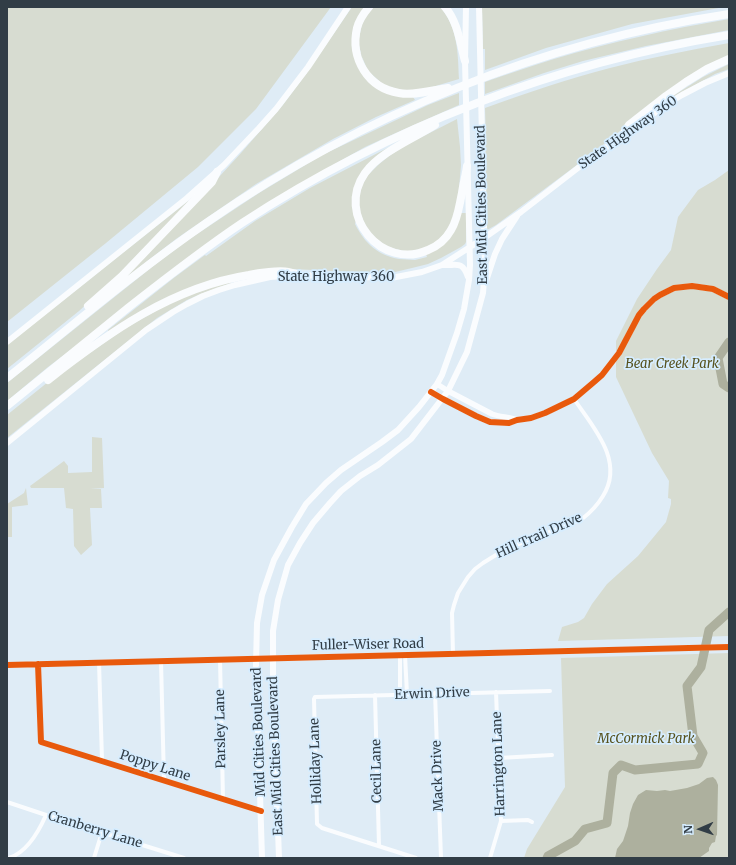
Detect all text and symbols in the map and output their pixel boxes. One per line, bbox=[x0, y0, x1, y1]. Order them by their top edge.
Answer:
street label: State Highway 360 bbox=[576, 93, 680, 173]
street label: East Mid Cities Boulevard bbox=[473, 125, 491, 285]
street label: State Highway 360 bbox=[278, 269, 394, 285]
park label: Bear Creek Park bbox=[625, 356, 719, 372]
street label: Hill Trail Drive bbox=[494, 510, 584, 562]
street label: Fuller-Wiser Road bbox=[312, 636, 424, 654]
street label: Mid Cities Boulevard bbox=[249, 667, 269, 797]
street label: East Mid Cities Boulevard bbox=[265, 676, 287, 836]
street label: Erwin Drive bbox=[394, 685, 470, 703]
street label: Parsley Lane bbox=[213, 689, 229, 769]
street label: Harrington Lane bbox=[489, 711, 509, 817]
street label: Holliday Lane bbox=[307, 718, 325, 804]
park label: McCormick Park bbox=[597, 731, 695, 747]
street label: Cecil Lane bbox=[369, 739, 385, 803]
street label: Mack Drive bbox=[429, 740, 447, 812]
street label: Poppy Lane bbox=[118, 747, 192, 785]
street label: Cranberry Lane bbox=[46, 808, 144, 852]
north arrow bbox=[680, 809, 720, 849]
text: N bbox=[681, 825, 695, 834]

